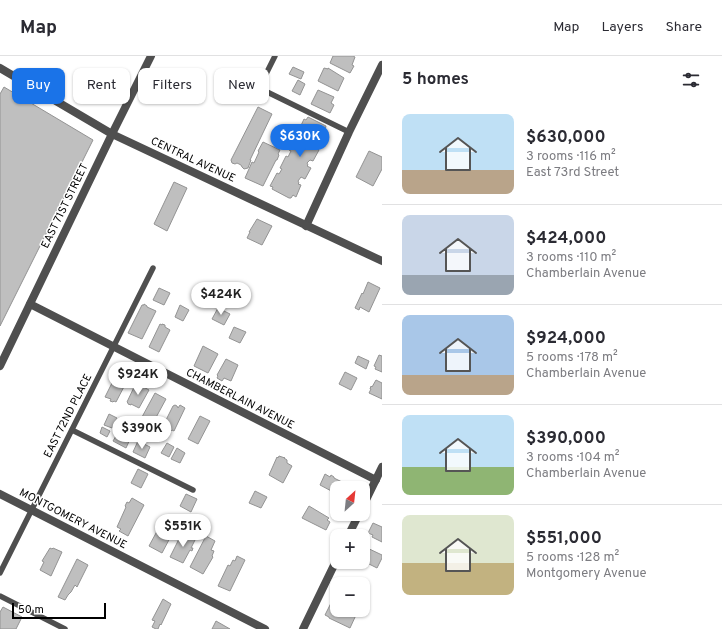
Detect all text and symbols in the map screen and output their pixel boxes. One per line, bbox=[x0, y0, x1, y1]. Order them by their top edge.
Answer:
text: Map bbox=[20, 16, 57, 40]
text: Map bbox=[553, 19, 579, 36]
text: Layers bbox=[601, 19, 643, 36]
text: Share bbox=[665, 19, 702, 36]
chip: Buy bbox=[12, 68, 65, 104]
chip: Rent bbox=[73, 68, 130, 104]
chip: Filters bbox=[138, 68, 206, 104]
chip: New bbox=[214, 68, 269, 104]
text: 5 homes bbox=[402, 69, 469, 91]
icon: filters bbox=[680, 69, 702, 91]
pin: $630K bbox=[272, 124, 328, 158]
text: $630,000 bbox=[526, 127, 606, 149]
text: $630K bbox=[279, 129, 321, 145]
icon: home bbox=[434, 130, 482, 178]
street label: CENTRAL AVENUE bbox=[148, 134, 238, 186]
text: 3 rooms · 116 m² bbox=[526, 149, 616, 165]
street label: EAST 71ST STREET bbox=[38, 161, 92, 251]
text: East 73rd Street bbox=[526, 165, 619, 181]
text: $424,000 bbox=[526, 228, 606, 250]
icon: home bbox=[434, 231, 482, 279]
text: 3 rooms · 110 m² bbox=[526, 250, 616, 266]
text: Chamberlain Avenue bbox=[526, 266, 646, 282]
pin: $424K bbox=[193, 282, 249, 316]
text: $424K bbox=[200, 287, 242, 303]
text: $924,000 bbox=[526, 328, 606, 350]
icon: home bbox=[434, 331, 482, 379]
text: 5 rooms · 178 m² bbox=[526, 350, 618, 366]
pin: $924K bbox=[110, 362, 166, 396]
street label: CHAMBERLAIN AVENUE bbox=[183, 366, 297, 432]
text: Chamberlain Avenue bbox=[526, 366, 646, 382]
text: $924K bbox=[117, 367, 159, 383]
street label: EAST 72ND PLACE bbox=[41, 372, 95, 460]
pin: $390K bbox=[114, 416, 170, 450]
text: $390K bbox=[121, 421, 163, 437]
text: $390,000 bbox=[526, 428, 606, 450]
icon: home bbox=[434, 431, 482, 479]
text: 3 rooms · 104 m² bbox=[526, 450, 620, 466]
text: Chamberlain Avenue bbox=[526, 466, 646, 482]
north arrow bbox=[330, 481, 370, 521]
map controls bbox=[330, 481, 370, 617]
street label: MONTGOMERY AVENUE bbox=[17, 486, 129, 552]
pin: $551K bbox=[155, 514, 211, 548]
text: $551K bbox=[164, 519, 202, 535]
text: $551,000 bbox=[526, 528, 602, 550]
button: + bbox=[330, 529, 370, 569]
icon: home bbox=[434, 531, 482, 579]
text: 5 rooms · 128 m² bbox=[526, 550, 619, 566]
text: Montgomery Avenue bbox=[526, 566, 646, 582]
button: − bbox=[330, 577, 370, 617]
scale bar bbox=[12, 601, 106, 620]
text: 50 m bbox=[18, 603, 44, 617]

